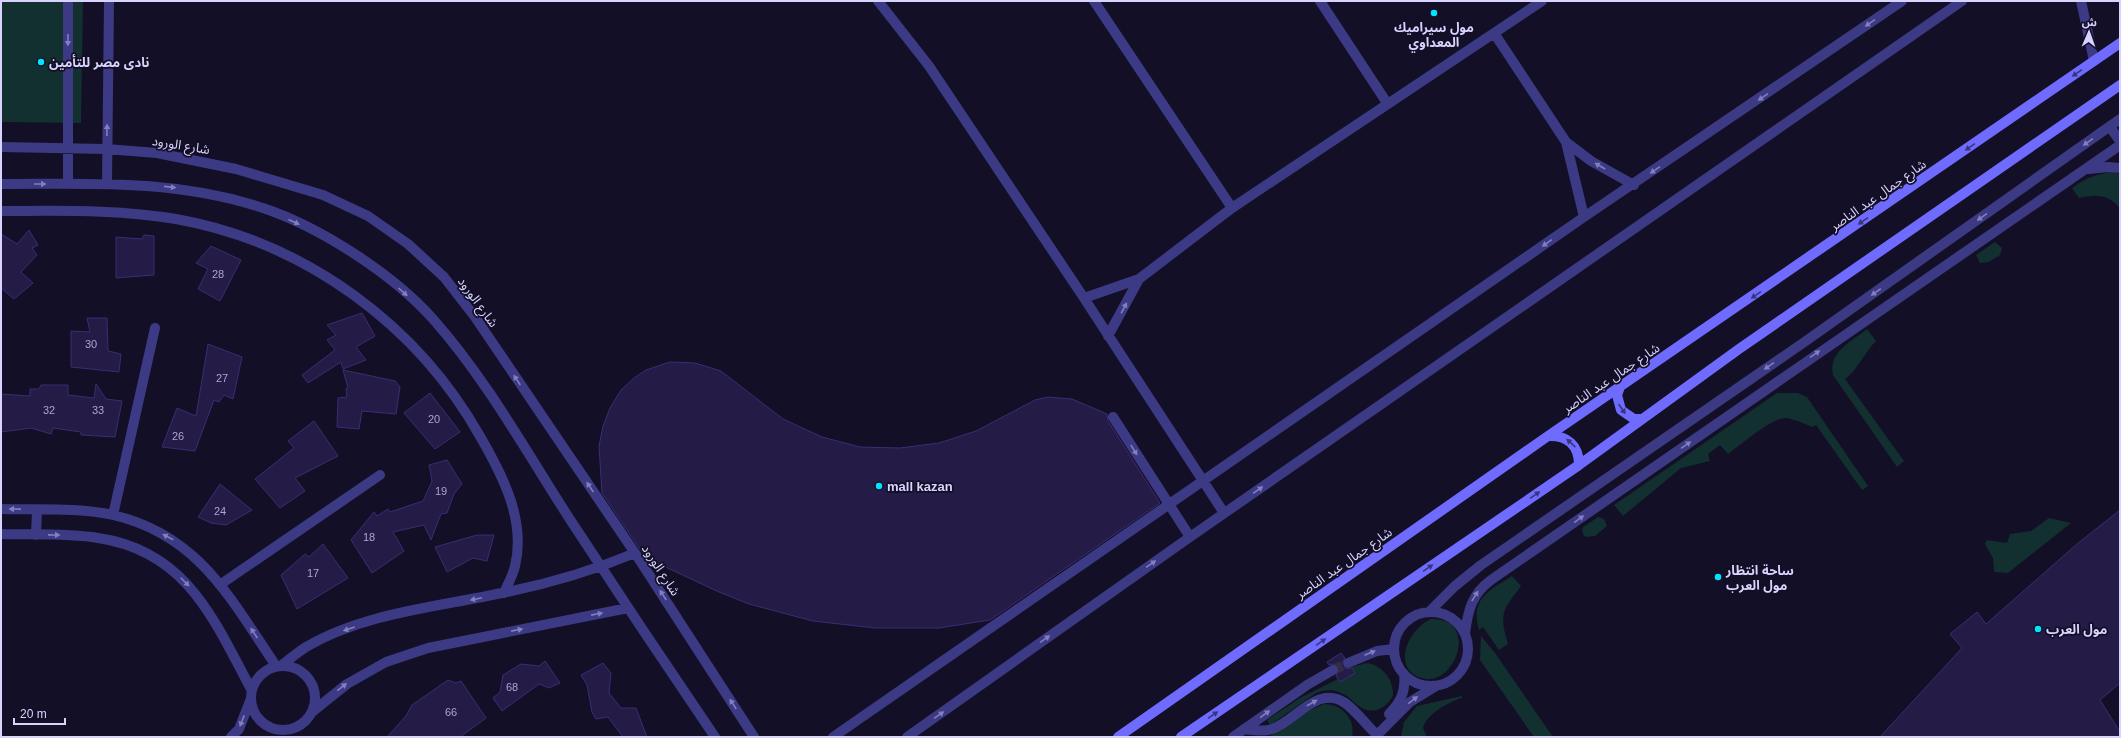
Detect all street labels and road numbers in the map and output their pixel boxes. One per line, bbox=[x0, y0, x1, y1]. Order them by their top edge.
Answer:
street label: شارع الورود bbox=[151, 133, 211, 160]
street label: شارع جمال عبد الناصر bbox=[1826, 156, 1931, 237]
street label: شارع الورود bbox=[452, 274, 501, 332]
street label: شارع جمال عبد الناصر bbox=[1559, 340, 1664, 419]
street label: شارع جمال عبد الناصر bbox=[1292, 524, 1397, 605]
street label: شارع الورود bbox=[636, 541, 683, 600]

